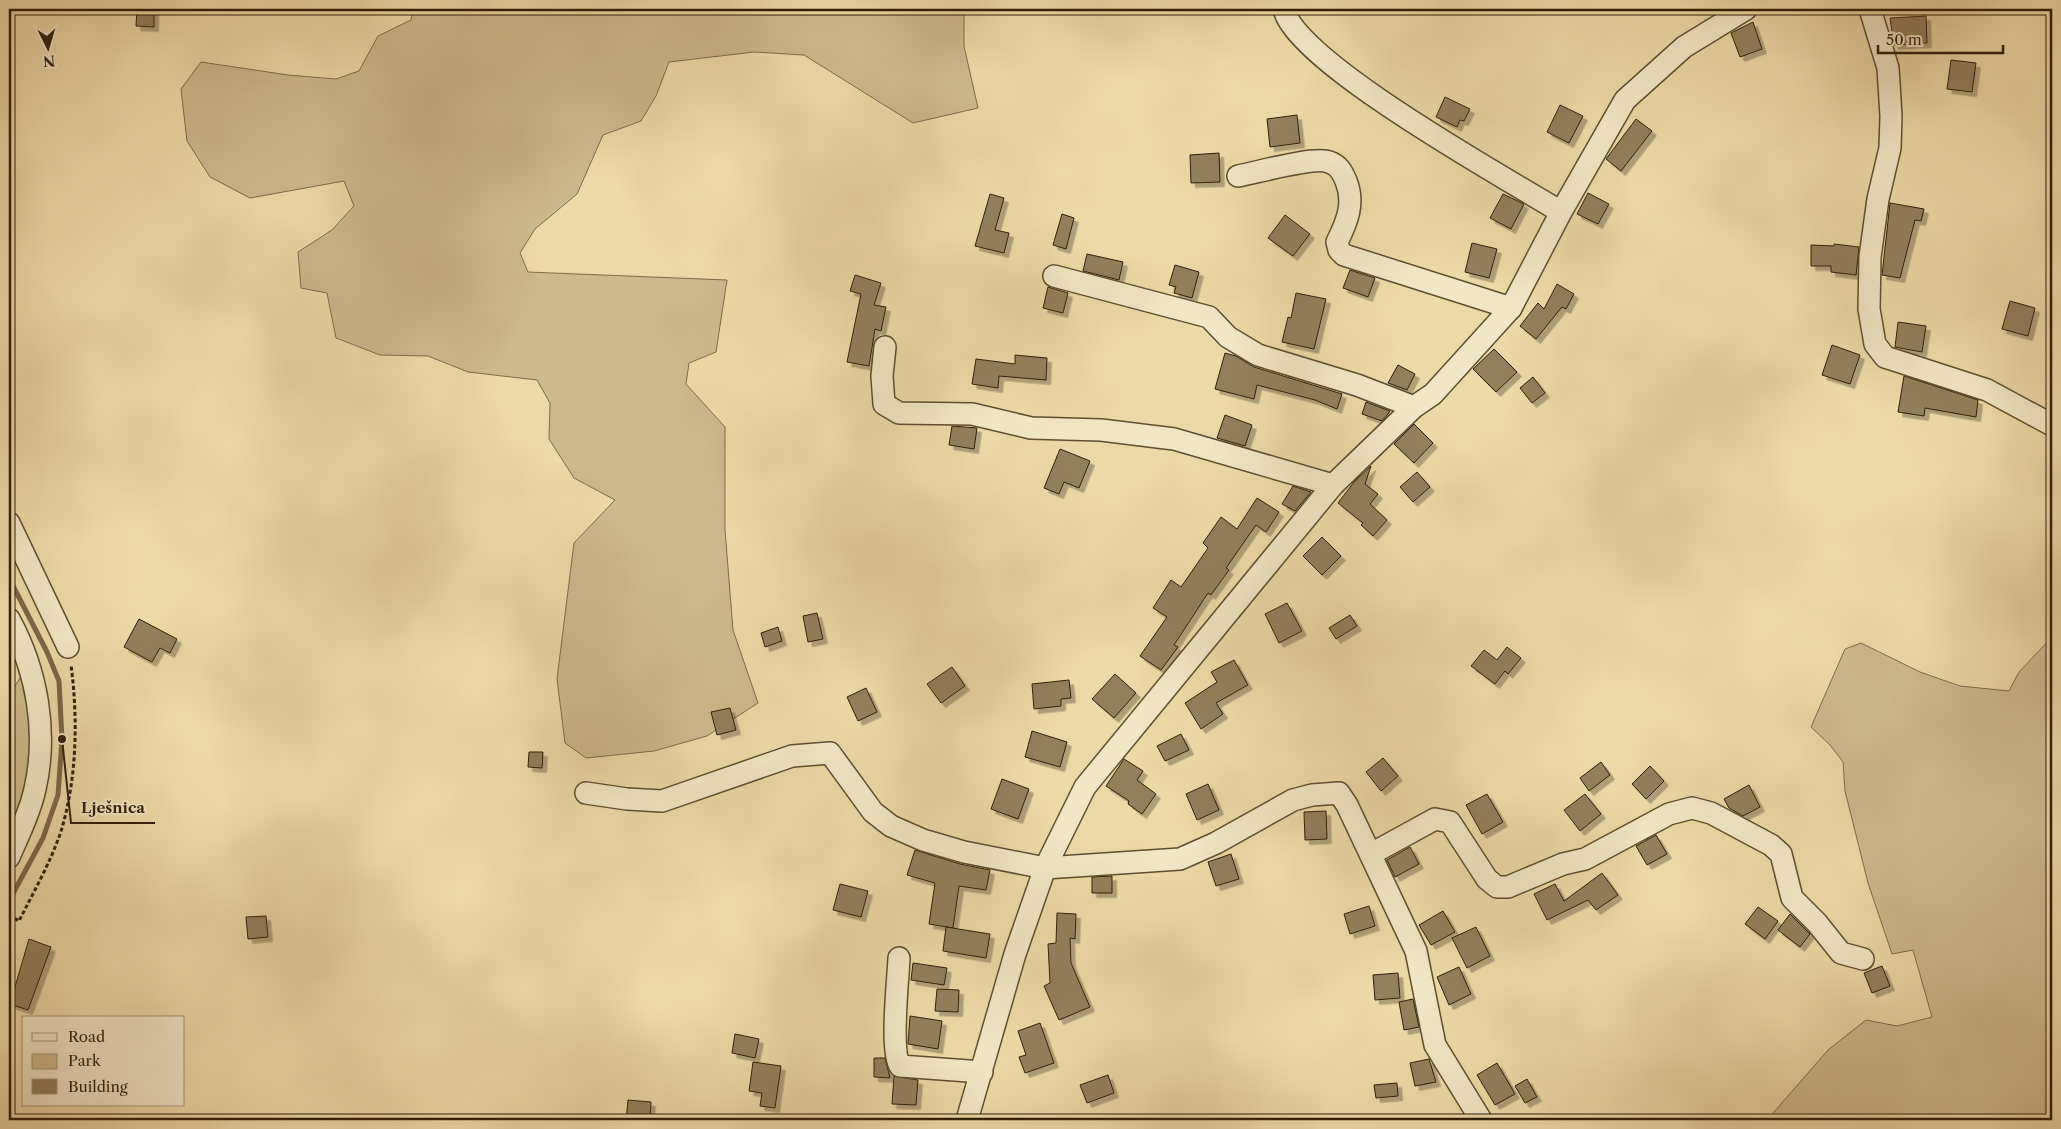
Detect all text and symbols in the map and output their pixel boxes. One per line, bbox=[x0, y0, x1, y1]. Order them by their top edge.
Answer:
north arrow bbox=[22, 22, 72, 72]
scale bar bbox=[1878, 22, 2004, 54]
text: 50 m bbox=[1886, 30, 1922, 49]
text: N bbox=[42, 51, 56, 70]
callout: Lješnica bbox=[71, 793, 155, 823]
text: Lješnica bbox=[81, 798, 145, 817]
legend bbox=[22, 1016, 185, 1106]
text: Road bbox=[68, 1027, 105, 1046]
text: Park bbox=[68, 1051, 102, 1070]
text: Building bbox=[68, 1077, 128, 1096]

